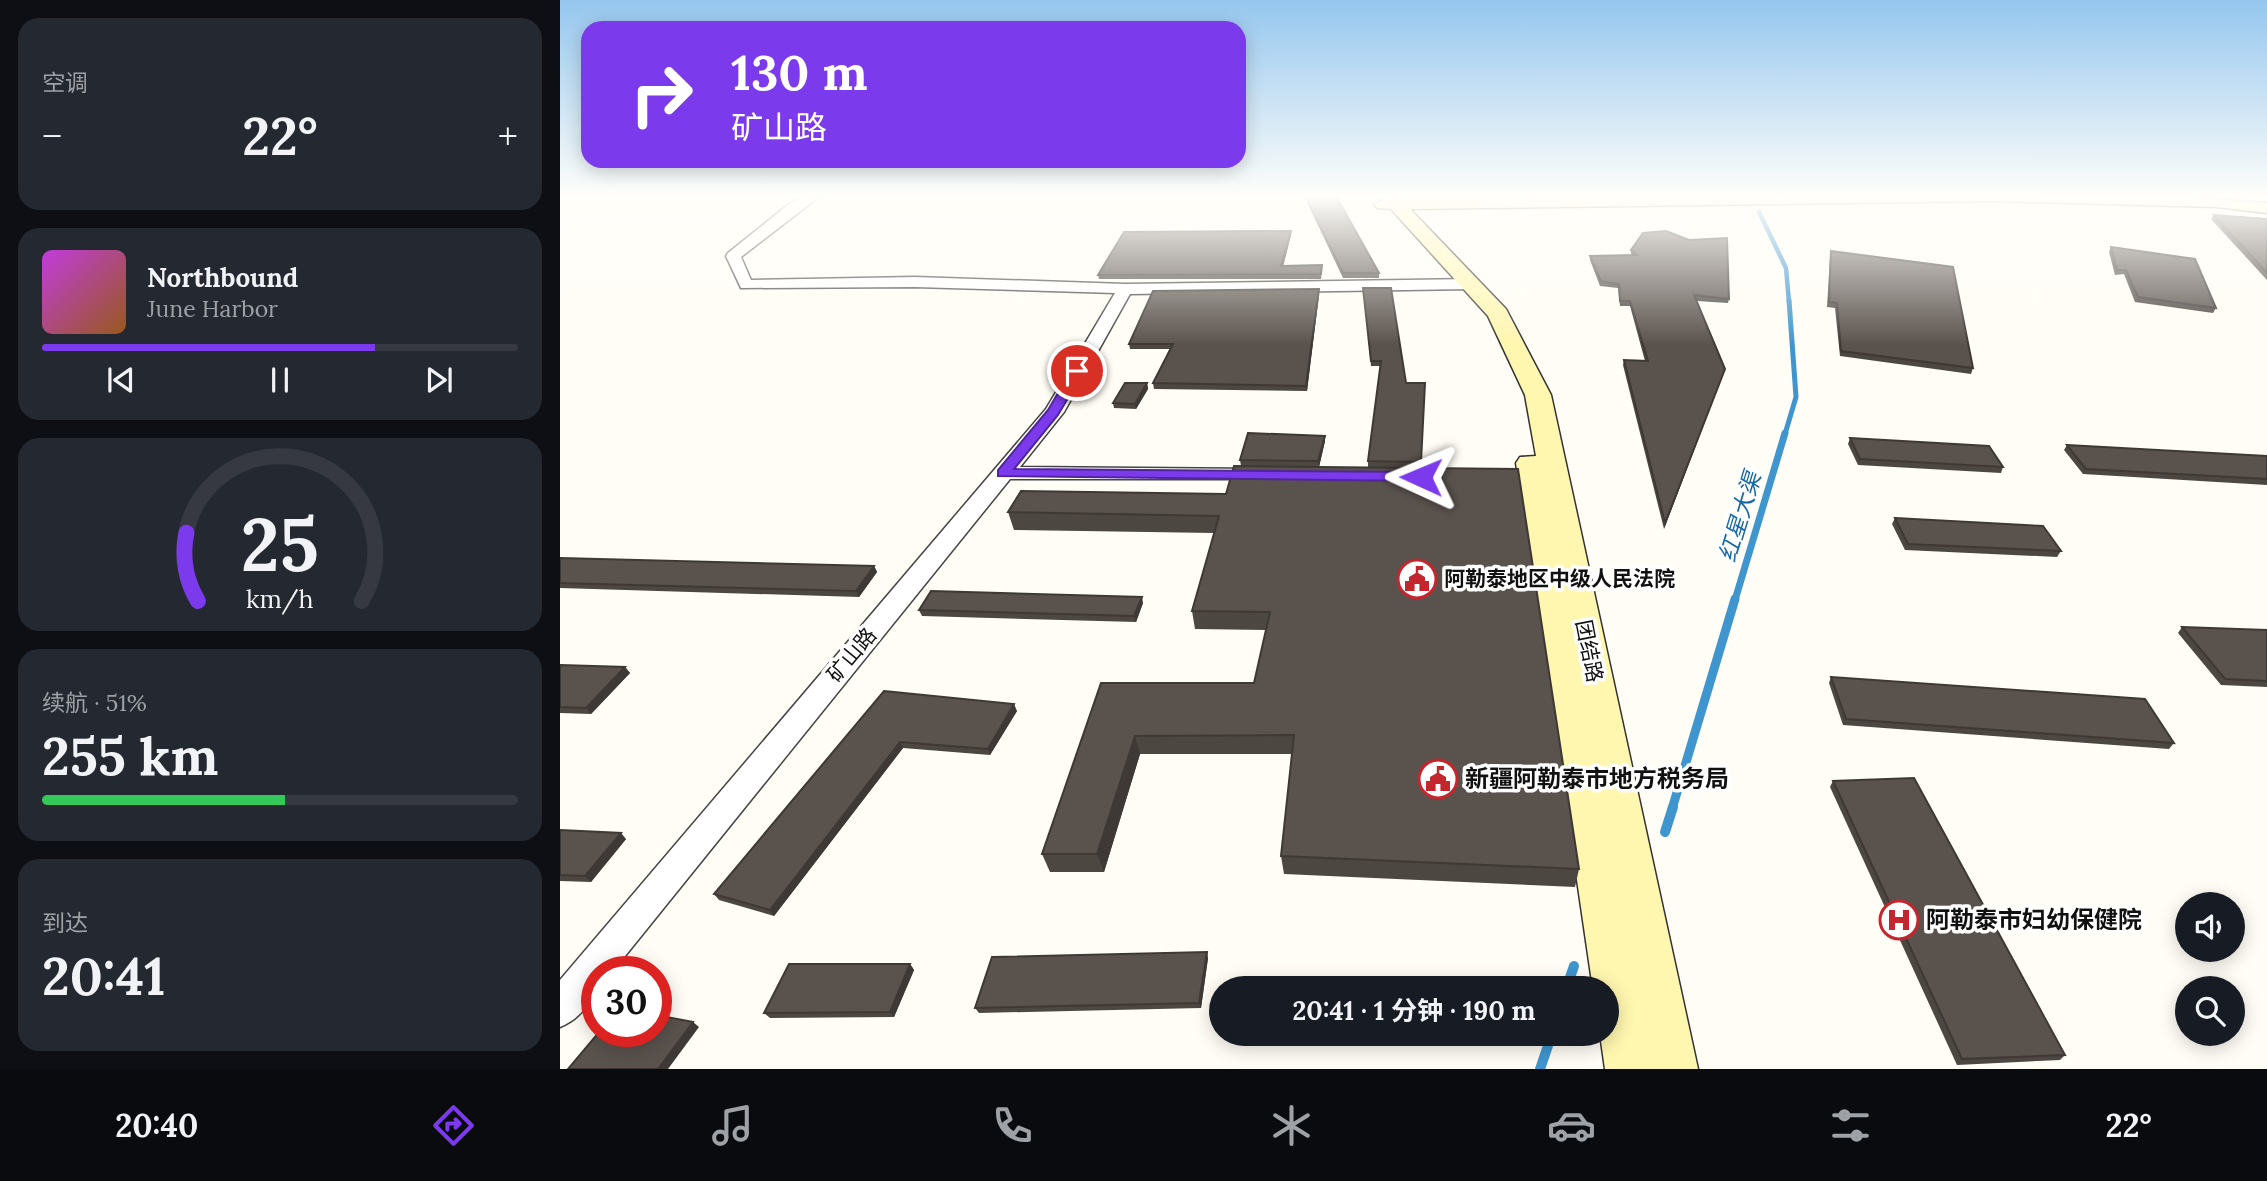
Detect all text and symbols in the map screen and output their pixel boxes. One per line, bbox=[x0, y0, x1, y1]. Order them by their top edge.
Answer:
text: 130 m bbox=[731, 41, 867, 103]
icon: right bbox=[616, 49, 707, 140]
text: 空调 bbox=[42, 68, 88, 97]
text: 22° bbox=[242, 103, 318, 169]
text: 矿山路 bbox=[731, 107, 827, 148]
text: − bbox=[42, 112, 62, 160]
text: + bbox=[498, 112, 518, 160]
text: Northbound bbox=[147, 261, 298, 294]
text: June Harbor bbox=[147, 294, 278, 323]
pin bbox=[1047, 341, 1107, 401]
icon: arrive bbox=[1058, 352, 1096, 390]
icon: previous bbox=[102, 361, 140, 399]
icon: pause bbox=[261, 361, 299, 399]
icon: next bbox=[420, 361, 458, 399]
position arrow bbox=[1384, 440, 1458, 514]
water label: 红星大渠 bbox=[1712, 466, 1768, 565]
text: 25 bbox=[241, 498, 319, 591]
public building icon: 阿勒泰地区中级人民法院 bbox=[1396, 558, 1438, 600]
place label: 阿勒泰地区中级人民法院 bbox=[1444, 565, 1675, 592]
text: km/h bbox=[246, 582, 314, 614]
street label: 团结路 bbox=[1570, 617, 1609, 684]
street label: 矿山路 bbox=[821, 622, 882, 687]
text: 续航 · 51% bbox=[42, 688, 147, 717]
text: 255 km bbox=[42, 723, 218, 789]
public building icon: 新疆阿勒泰市地方税务局 bbox=[1417, 758, 1459, 800]
place label: 新疆阿勒泰市地方税务局 bbox=[1465, 763, 1729, 794]
map controls bbox=[2175, 892, 2245, 1046]
button: sound bbox=[2175, 892, 2245, 962]
hospital icon: 阿勒泰市妇幼保健院 bbox=[1878, 899, 1920, 941]
place label: 阿勒泰市妇幼保健院 bbox=[1926, 904, 2142, 935]
text: 到达 bbox=[42, 908, 88, 937]
text: 20:41 bbox=[42, 943, 165, 1009]
speed limit sign: 30 bbox=[581, 956, 672, 1047]
button: search bbox=[2175, 976, 2245, 1046]
text: 20:41 · 1 分钟 · 190 m bbox=[1293, 994, 1536, 1027]
icon: directions bbox=[429, 1101, 478, 1150]
icon: music bbox=[708, 1101, 757, 1150]
icon: phone bbox=[988, 1101, 1037, 1150]
icon: climate bbox=[1267, 1101, 1316, 1150]
icon: car bbox=[1547, 1101, 1596, 1150]
icon: filters bbox=[1826, 1101, 1875, 1150]
text: 20:40 bbox=[115, 1105, 198, 1146]
text: 22° bbox=[2105, 1105, 2152, 1146]

